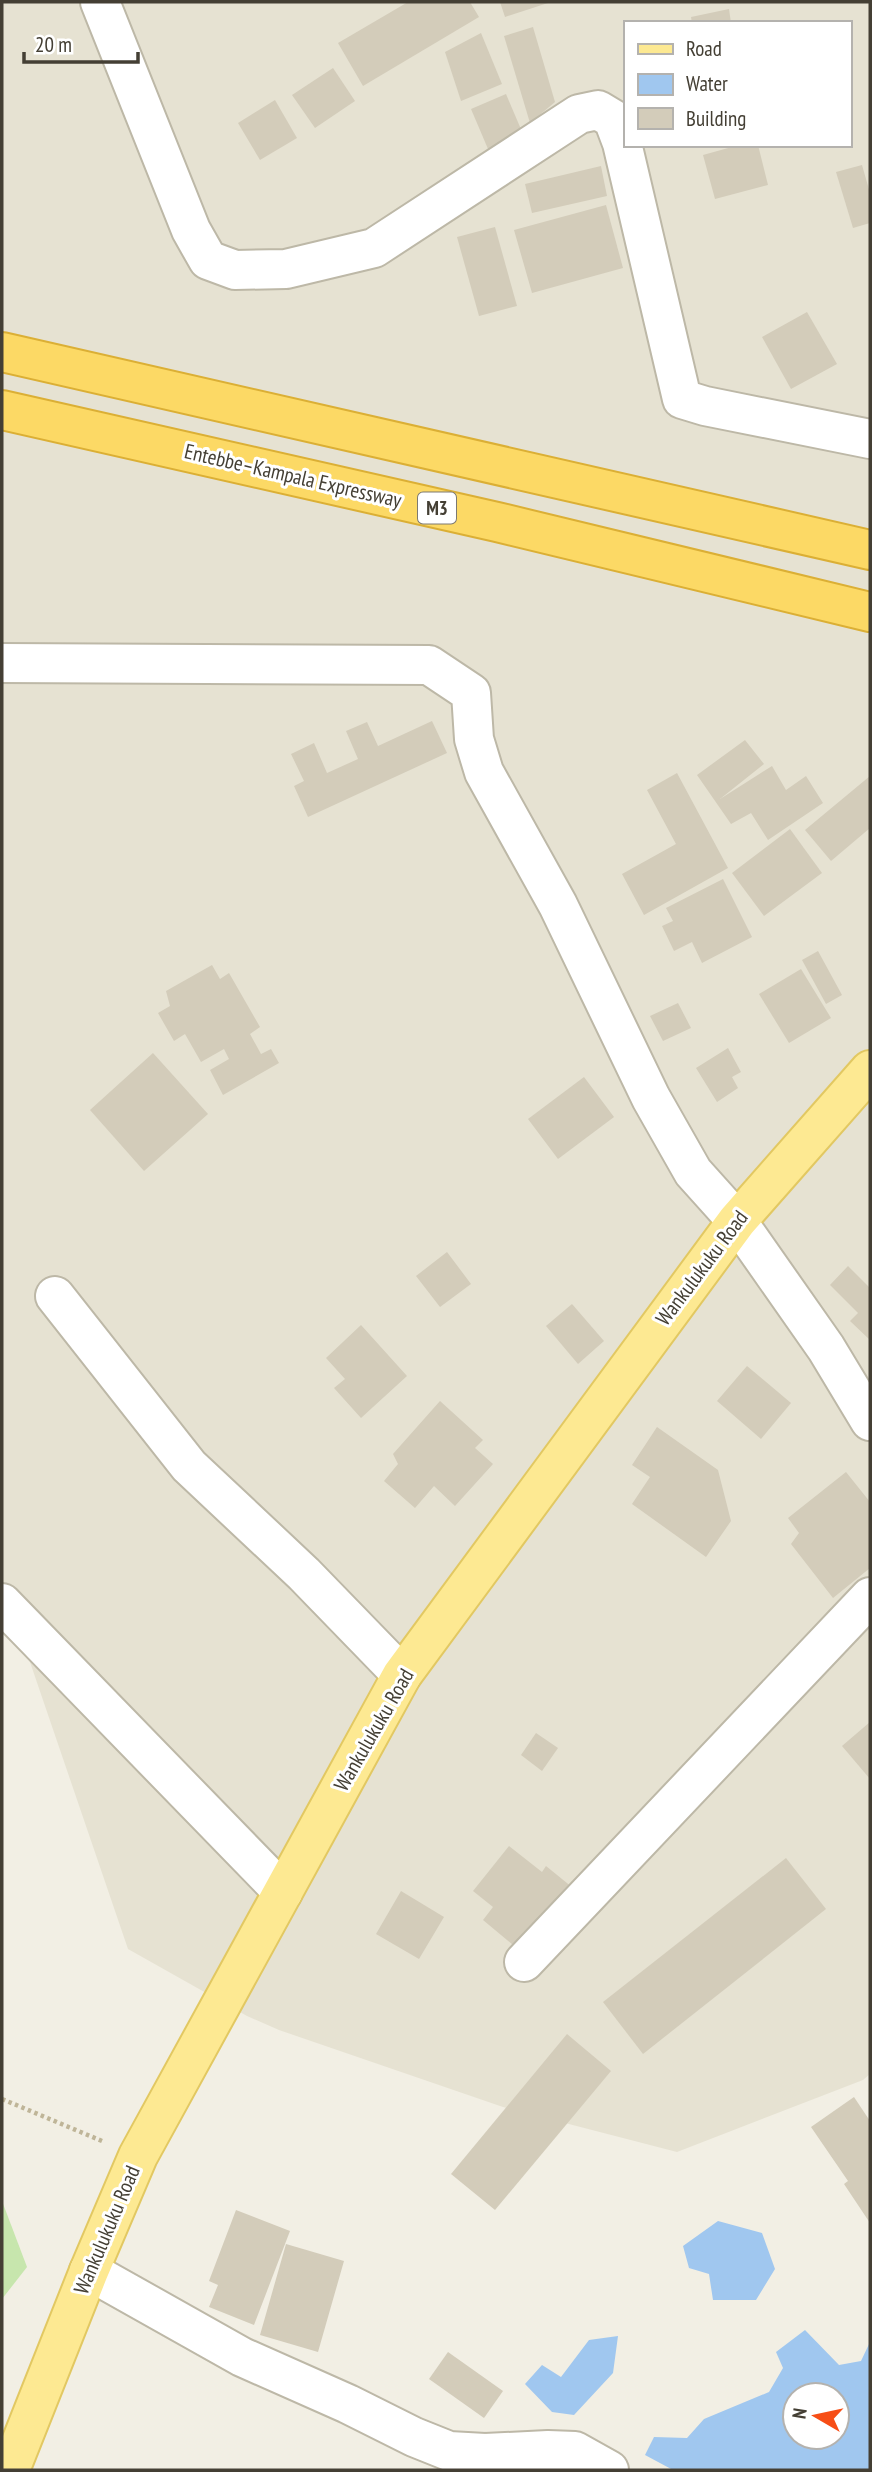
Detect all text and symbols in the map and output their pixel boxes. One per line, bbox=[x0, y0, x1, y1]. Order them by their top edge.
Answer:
scale bar bbox=[24, 21, 138, 65]
legend bbox=[624, 21, 851, 147]
text: 20 m bbox=[35, 31, 72, 58]
text: Road bbox=[686, 35, 722, 62]
text: Water bbox=[686, 70, 728, 97]
text: Building bbox=[686, 105, 746, 132]
street label: Entebbe–Kampala Expressway bbox=[182, 437, 404, 514]
road number: M3 bbox=[418, 492, 456, 524]
street label: Wankulukuku Road bbox=[650, 1205, 754, 1331]
street label: Wankulukuku Road bbox=[328, 1664, 420, 1796]
street label: Wankulukuku Road bbox=[67, 2161, 146, 2298]
north arrow bbox=[781, 2381, 851, 2451]
text: N bbox=[787, 2406, 812, 2420]

